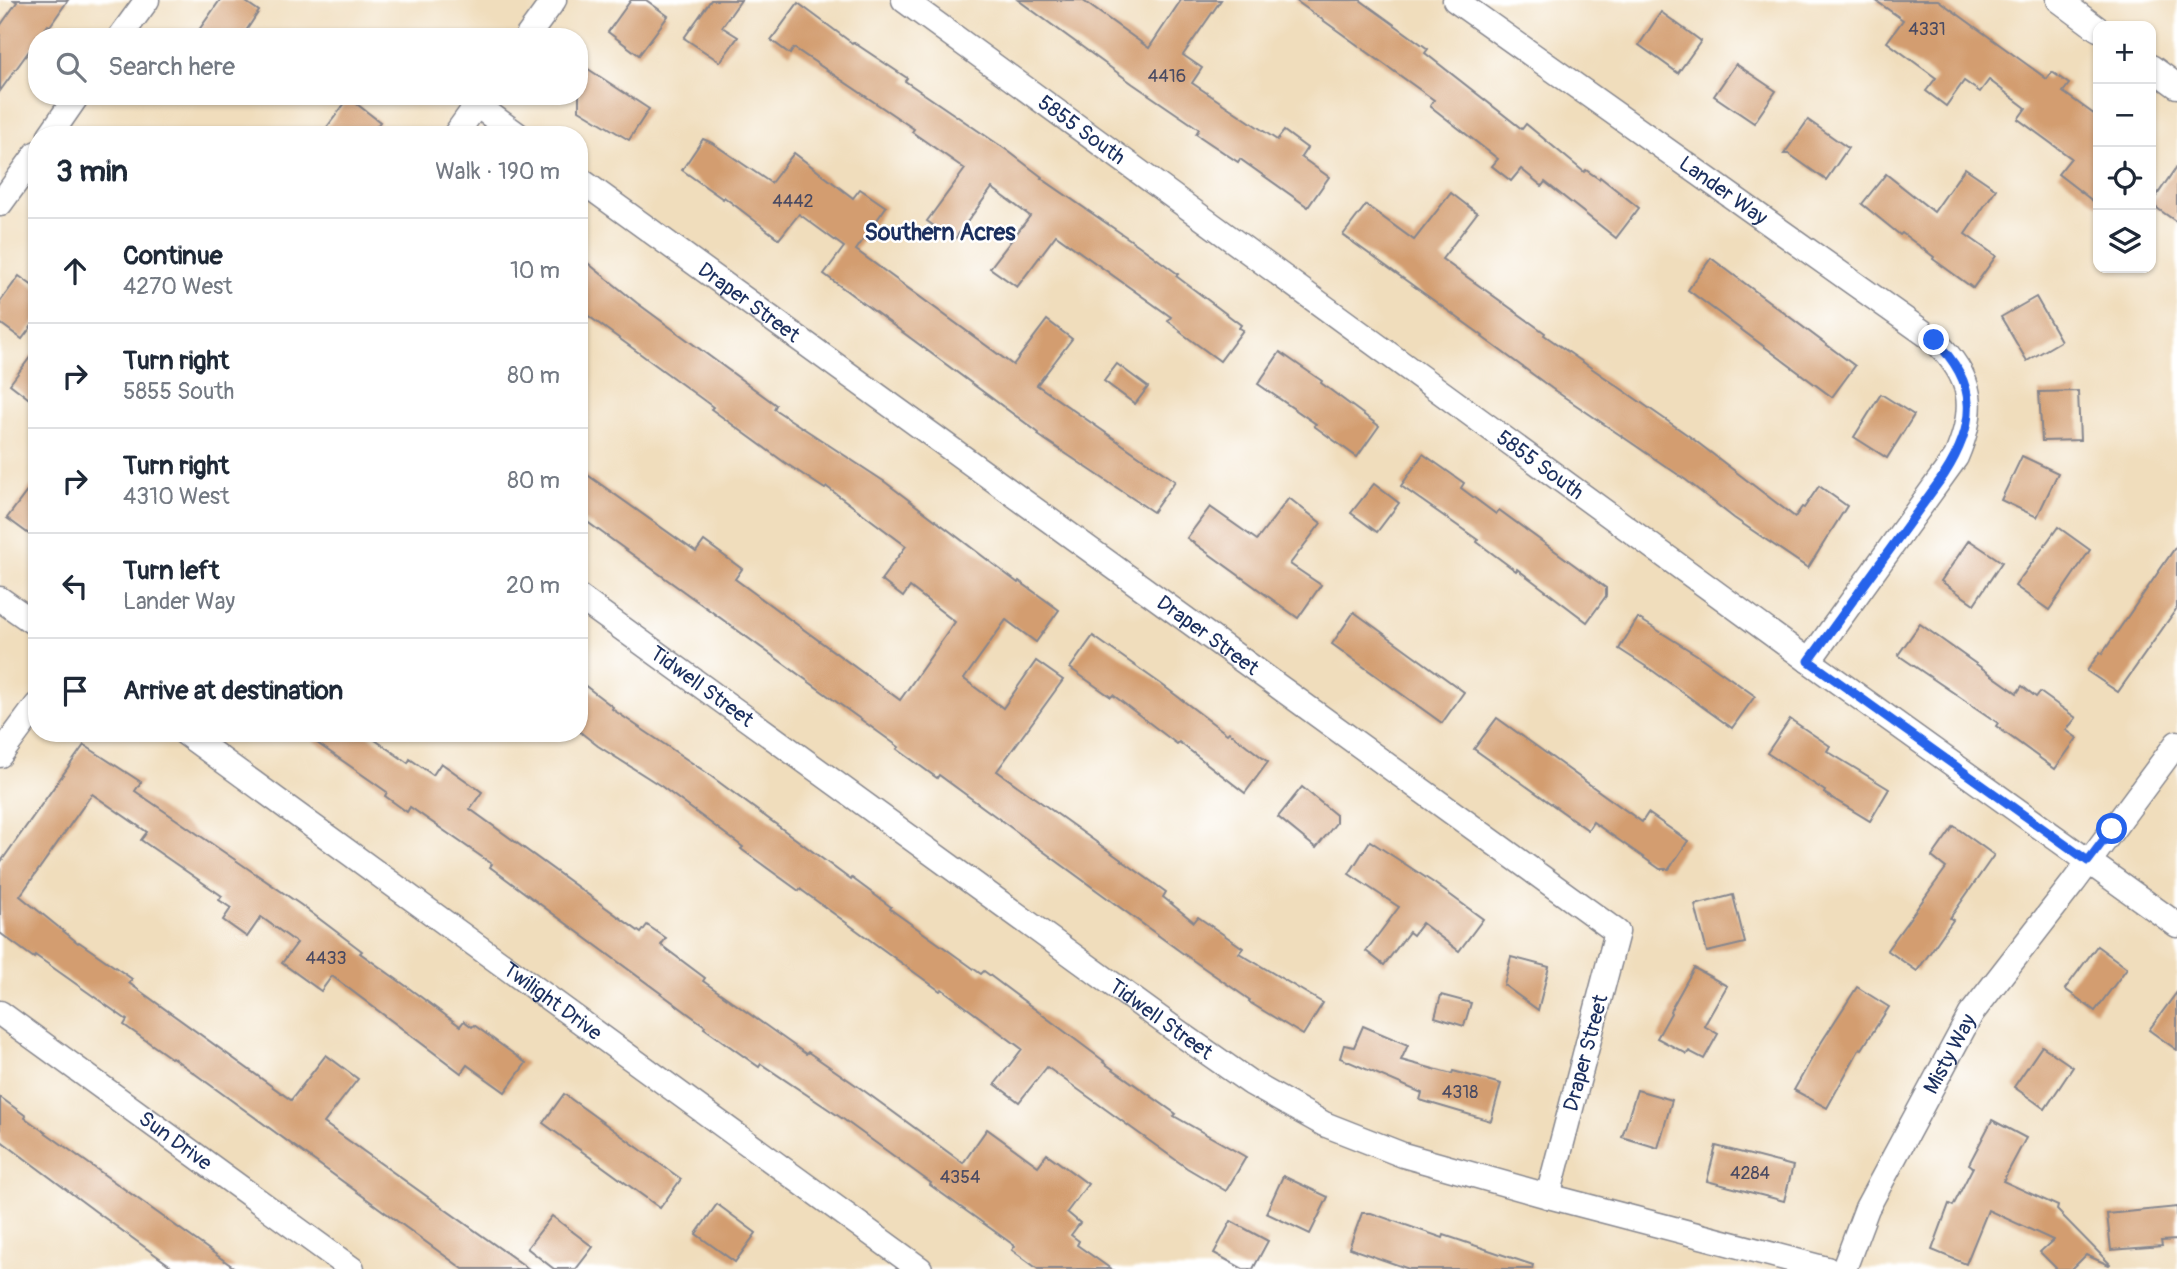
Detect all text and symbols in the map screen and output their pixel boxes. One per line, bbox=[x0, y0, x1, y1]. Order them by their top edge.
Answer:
house number: 4331 bbox=[1908, 18, 1946, 41]
map controls bbox=[2093, 21, 2156, 273]
button: + bbox=[2093, 21, 2156, 84]
search box bbox=[28, 28, 588, 105]
icon: search bbox=[52, 48, 90, 86]
text: Search here bbox=[108, 51, 235, 83]
house number: 4416 bbox=[1148, 65, 1186, 88]
button: − bbox=[2093, 84, 2156, 147]
street label: 5855 South bbox=[1033, 89, 1131, 171]
button: locate bbox=[2093, 147, 2156, 210]
street label: Lander Way bbox=[1674, 150, 1773, 231]
text: 3 min bbox=[56, 153, 128, 190]
text: Walk · 190 m bbox=[435, 157, 560, 186]
house number: 4442 bbox=[772, 190, 814, 213]
button: layers bbox=[2093, 210, 2156, 273]
district label: Southern Acres bbox=[865, 218, 1016, 247]
text: Continue bbox=[123, 240, 223, 272]
icon: ahead bbox=[56, 252, 94, 290]
text: 10 m bbox=[510, 256, 560, 285]
street label: Draper Street bbox=[693, 256, 806, 349]
text: 4270 West bbox=[123, 272, 233, 301]
route end bbox=[1918, 324, 1949, 355]
text: Turn right bbox=[123, 345, 229, 377]
icon: right bbox=[56, 357, 94, 395]
text: 80 m bbox=[507, 361, 560, 390]
text: 5855 South bbox=[123, 377, 234, 406]
street label: 5855 South bbox=[1491, 424, 1589, 506]
text: Turn right bbox=[123, 450, 229, 482]
icon: right bbox=[56, 462, 94, 500]
text: 80 m bbox=[507, 466, 560, 495]
text: 4310 West bbox=[123, 482, 229, 511]
text: Turn left bbox=[123, 555, 219, 587]
icon: left bbox=[56, 567, 94, 605]
text: 20 m bbox=[506, 571, 560, 600]
text: Lander Way bbox=[123, 587, 235, 616]
street label: Draper Street bbox=[1152, 589, 1265, 682]
street label: Tidwell Street bbox=[645, 640, 760, 733]
icon: arrive bbox=[56, 672, 94, 710]
text: Arrive at destination bbox=[123, 675, 343, 707]
route start bbox=[2096, 813, 2127, 844]
house number: 4433 bbox=[306, 947, 346, 970]
street label: Twilight Drive bbox=[498, 956, 608, 1047]
street label: Tidwell Street bbox=[1104, 973, 1219, 1066]
street label: Draper Street bbox=[1557, 991, 1615, 1114]
street label: Misty Way bbox=[1917, 1009, 1982, 1099]
house number: 4318 bbox=[1442, 1081, 1478, 1104]
street label: Sun Drive bbox=[134, 1105, 218, 1177]
house number: 4284 bbox=[1730, 1162, 1771, 1185]
house number: 4354 bbox=[940, 1166, 981, 1189]

